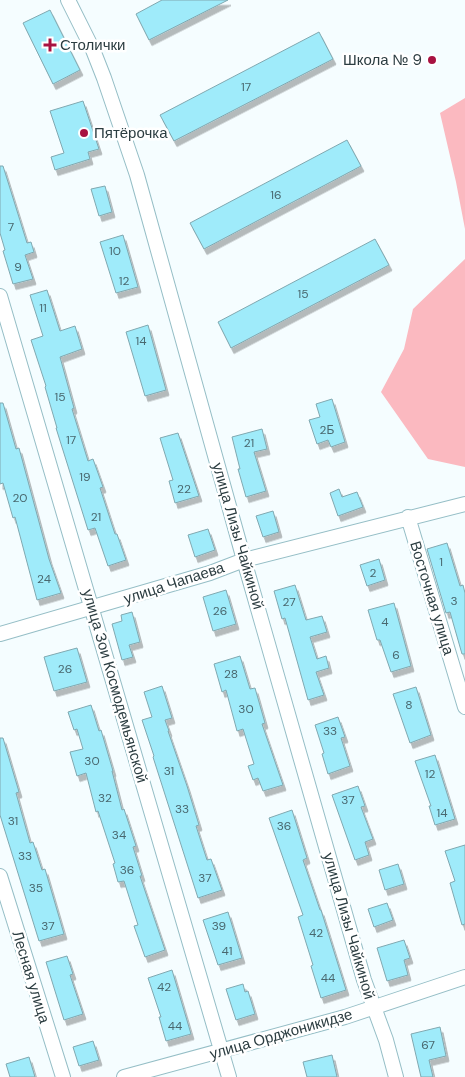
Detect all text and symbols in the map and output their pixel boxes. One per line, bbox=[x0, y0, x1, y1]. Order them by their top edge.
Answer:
place label: Столички bbox=[60, 35, 125, 55]
marker: Столички bbox=[44, 39, 56, 51]
place label: Школа № 9 bbox=[343, 50, 422, 70]
marker: Школа № 9 bbox=[426, 54, 438, 66]
house number: 17 bbox=[241, 79, 251, 95]
place label: Пятёрочка bbox=[94, 123, 168, 143]
marker: Пятёрочка bbox=[78, 127, 90, 139]
house number: 16 bbox=[270, 187, 282, 203]
house number: 7 bbox=[8, 219, 14, 235]
house number: 10 bbox=[109, 243, 121, 259]
house number: 9 bbox=[14, 259, 22, 275]
house number: 12 bbox=[119, 273, 129, 289]
house number: 15 bbox=[297, 286, 309, 302]
house number: 11 bbox=[39, 300, 47, 316]
house number: 14 bbox=[135, 333, 147, 349]
house number: 15 bbox=[54, 389, 66, 405]
house number: 2Б bbox=[320, 422, 335, 438]
house number: 17 bbox=[66, 432, 76, 448]
house number: 21 bbox=[244, 435, 254, 451]
street label: улица Лизы Чайкиной bbox=[207, 460, 269, 612]
house number: 19 bbox=[79, 469, 91, 485]
house number: 22 bbox=[177, 481, 191, 497]
house number: 20 bbox=[12, 490, 28, 506]
house number: 21 bbox=[91, 509, 101, 525]
street label: Восточная улица bbox=[405, 538, 459, 658]
house number: 1 bbox=[439, 554, 443, 570]
street label: улица Чапаева bbox=[121, 557, 227, 609]
house number: 2 bbox=[370, 565, 377, 581]
house number: 24 bbox=[37, 571, 51, 587]
street label: улица Зои Космодемьянской bbox=[78, 587, 152, 785]
house number: 3 bbox=[450, 593, 458, 609]
house number: 27 bbox=[282, 594, 296, 610]
house number: 26 bbox=[213, 603, 227, 619]
house number: 4 bbox=[381, 614, 389, 630]
house number: 6 bbox=[392, 647, 400, 663]
house number: 26 bbox=[58, 661, 72, 677]
house number: 28 bbox=[224, 666, 238, 682]
house number: 8 bbox=[405, 697, 413, 713]
house number: 30 bbox=[238, 701, 254, 717]
house number: 33 bbox=[323, 723, 337, 739]
house number: 30 bbox=[84, 753, 100, 769]
house number: 31 bbox=[164, 763, 174, 779]
house number: 12 bbox=[425, 766, 435, 782]
house number: 32 bbox=[98, 790, 112, 806]
house number: 37 bbox=[341, 792, 355, 808]
house number: 33 bbox=[175, 801, 189, 817]
house number: 14 bbox=[436, 805, 448, 821]
house number: 31 bbox=[8, 813, 18, 829]
house number: 36 bbox=[277, 818, 291, 834]
house number: 34 bbox=[112, 827, 126, 843]
house number: 33 bbox=[18, 848, 32, 864]
street label: улица Лизы Чайкиной bbox=[318, 850, 380, 1002]
house number: 36 bbox=[120, 862, 134, 878]
house number: 37 bbox=[198, 870, 212, 886]
house number: 35 bbox=[29, 880, 43, 896]
house number: 37 bbox=[41, 918, 55, 934]
house number: 39 bbox=[212, 918, 226, 934]
house number: 42 bbox=[309, 925, 323, 941]
street label: Лесная улица bbox=[7, 928, 55, 1026]
house number: 41 bbox=[221, 943, 233, 959]
house number: 44 bbox=[321, 970, 335, 986]
house number: 42 bbox=[157, 979, 171, 995]
street label: улица Орджоникидзе bbox=[207, 1004, 355, 1064]
house number: 44 bbox=[168, 1018, 182, 1034]
house number: 67 bbox=[421, 1037, 435, 1053]

